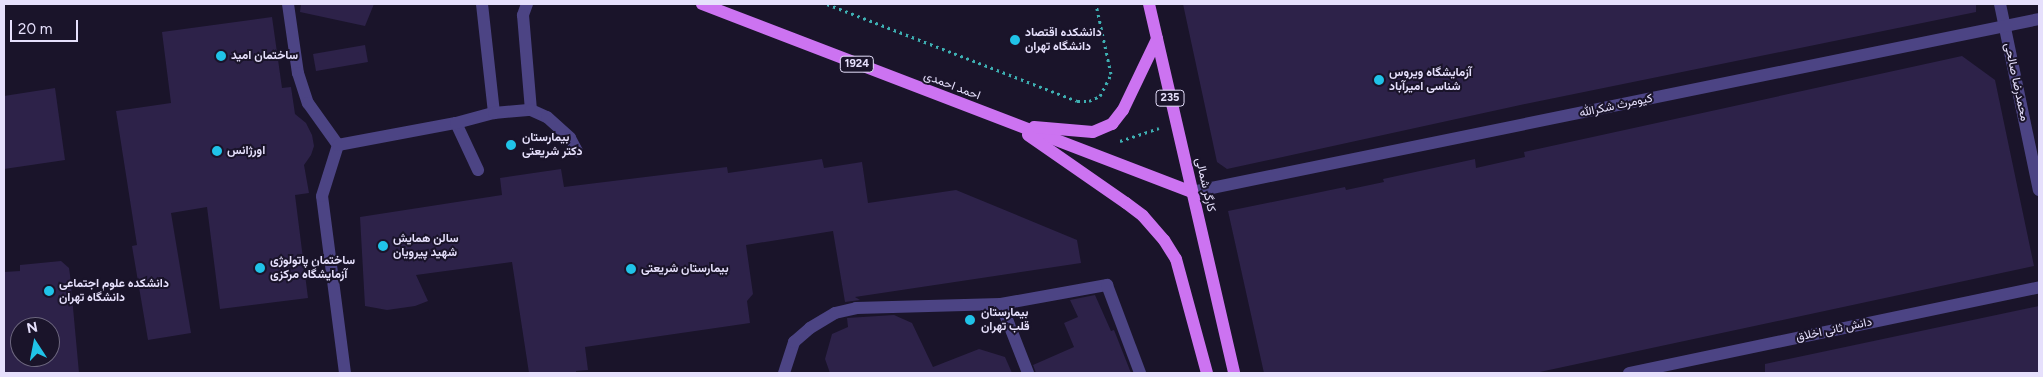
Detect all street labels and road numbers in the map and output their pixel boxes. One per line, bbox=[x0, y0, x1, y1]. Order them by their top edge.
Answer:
street label: محمدرضا صالحی bbox=[2001, 41, 2031, 123]
road number: 1924 bbox=[840, 56, 874, 72]
street label: احمد احمدی bbox=[922, 69, 982, 103]
road number: 235 bbox=[1155, 90, 1185, 106]
street label: کیومرث شکرالله bbox=[1578, 91, 1654, 121]
street label: کارگر شمالی bbox=[1192, 157, 1218, 213]
street label: دانش ثانی اخلاق bbox=[1795, 315, 1873, 345]

